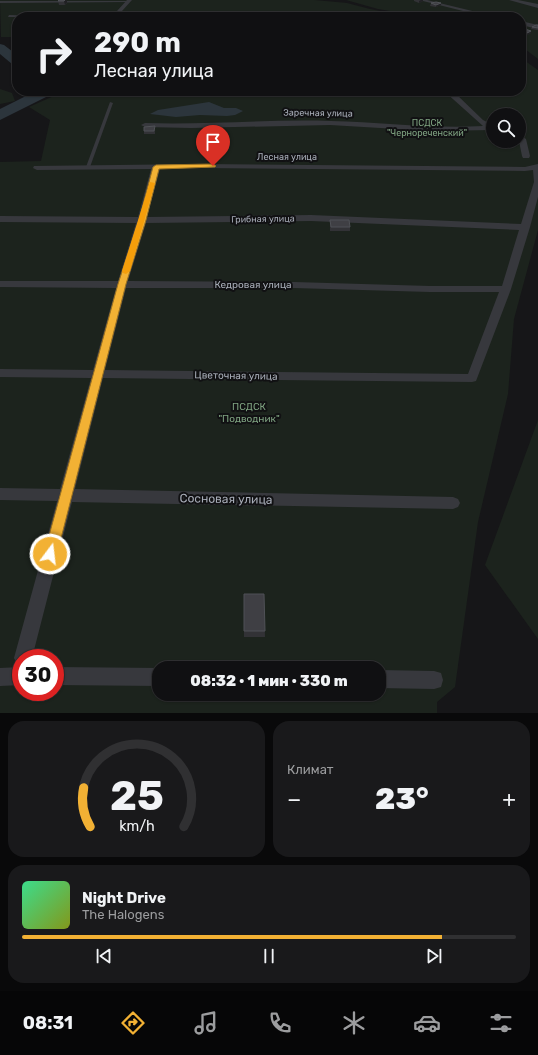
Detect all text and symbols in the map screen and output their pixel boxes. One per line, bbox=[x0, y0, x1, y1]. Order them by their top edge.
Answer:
text: 290 m bbox=[94, 26, 181, 59]
icon: right bbox=[28, 28, 80, 80]
text: Лесная улица bbox=[94, 60, 214, 82]
street label: Заречная улица bbox=[283, 107, 353, 119]
map controls bbox=[486, 108, 526, 148]
button: search bbox=[486, 108, 526, 148]
park label: ПСДСК "Чернореченский" bbox=[387, 118, 467, 138]
pin bbox=[196, 125, 230, 166]
icon: arrive bbox=[202, 131, 224, 153]
street label: Лесная улица bbox=[257, 152, 317, 162]
street label: Грибная улица bbox=[231, 213, 295, 225]
street label: Кедровая улица bbox=[214, 279, 292, 291]
street label: Цветочная улица bbox=[194, 369, 278, 383]
park label: ПСДСК "Подводник" bbox=[218, 401, 280, 425]
street label: Сосновая улица bbox=[179, 491, 273, 507]
position arrow bbox=[29, 533, 71, 575]
speed limit sign: 30 bbox=[12, 649, 64, 701]
text: 08:32 · 1 мин · 330 m bbox=[190, 672, 348, 690]
text: Климат bbox=[287, 762, 333, 777]
text: 25 bbox=[110, 771, 163, 820]
text: 23° bbox=[375, 781, 429, 817]
text: − bbox=[287, 786, 301, 813]
text: + bbox=[502, 786, 516, 813]
text: km/h bbox=[119, 818, 154, 835]
text: Night Drive bbox=[82, 889, 166, 907]
text: The Halogens bbox=[82, 907, 164, 922]
icon: previous bbox=[93, 945, 115, 967]
icon: pause bbox=[258, 945, 280, 967]
icon: next bbox=[423, 945, 445, 967]
icon: directions bbox=[119, 1009, 147, 1037]
icon: music bbox=[192, 1009, 220, 1037]
icon: phone bbox=[266, 1009, 294, 1037]
icon: climate bbox=[340, 1009, 368, 1037]
icon: car bbox=[413, 1009, 441, 1037]
icon: filters bbox=[487, 1009, 515, 1037]
text: 08:31 bbox=[23, 1012, 73, 1034]

